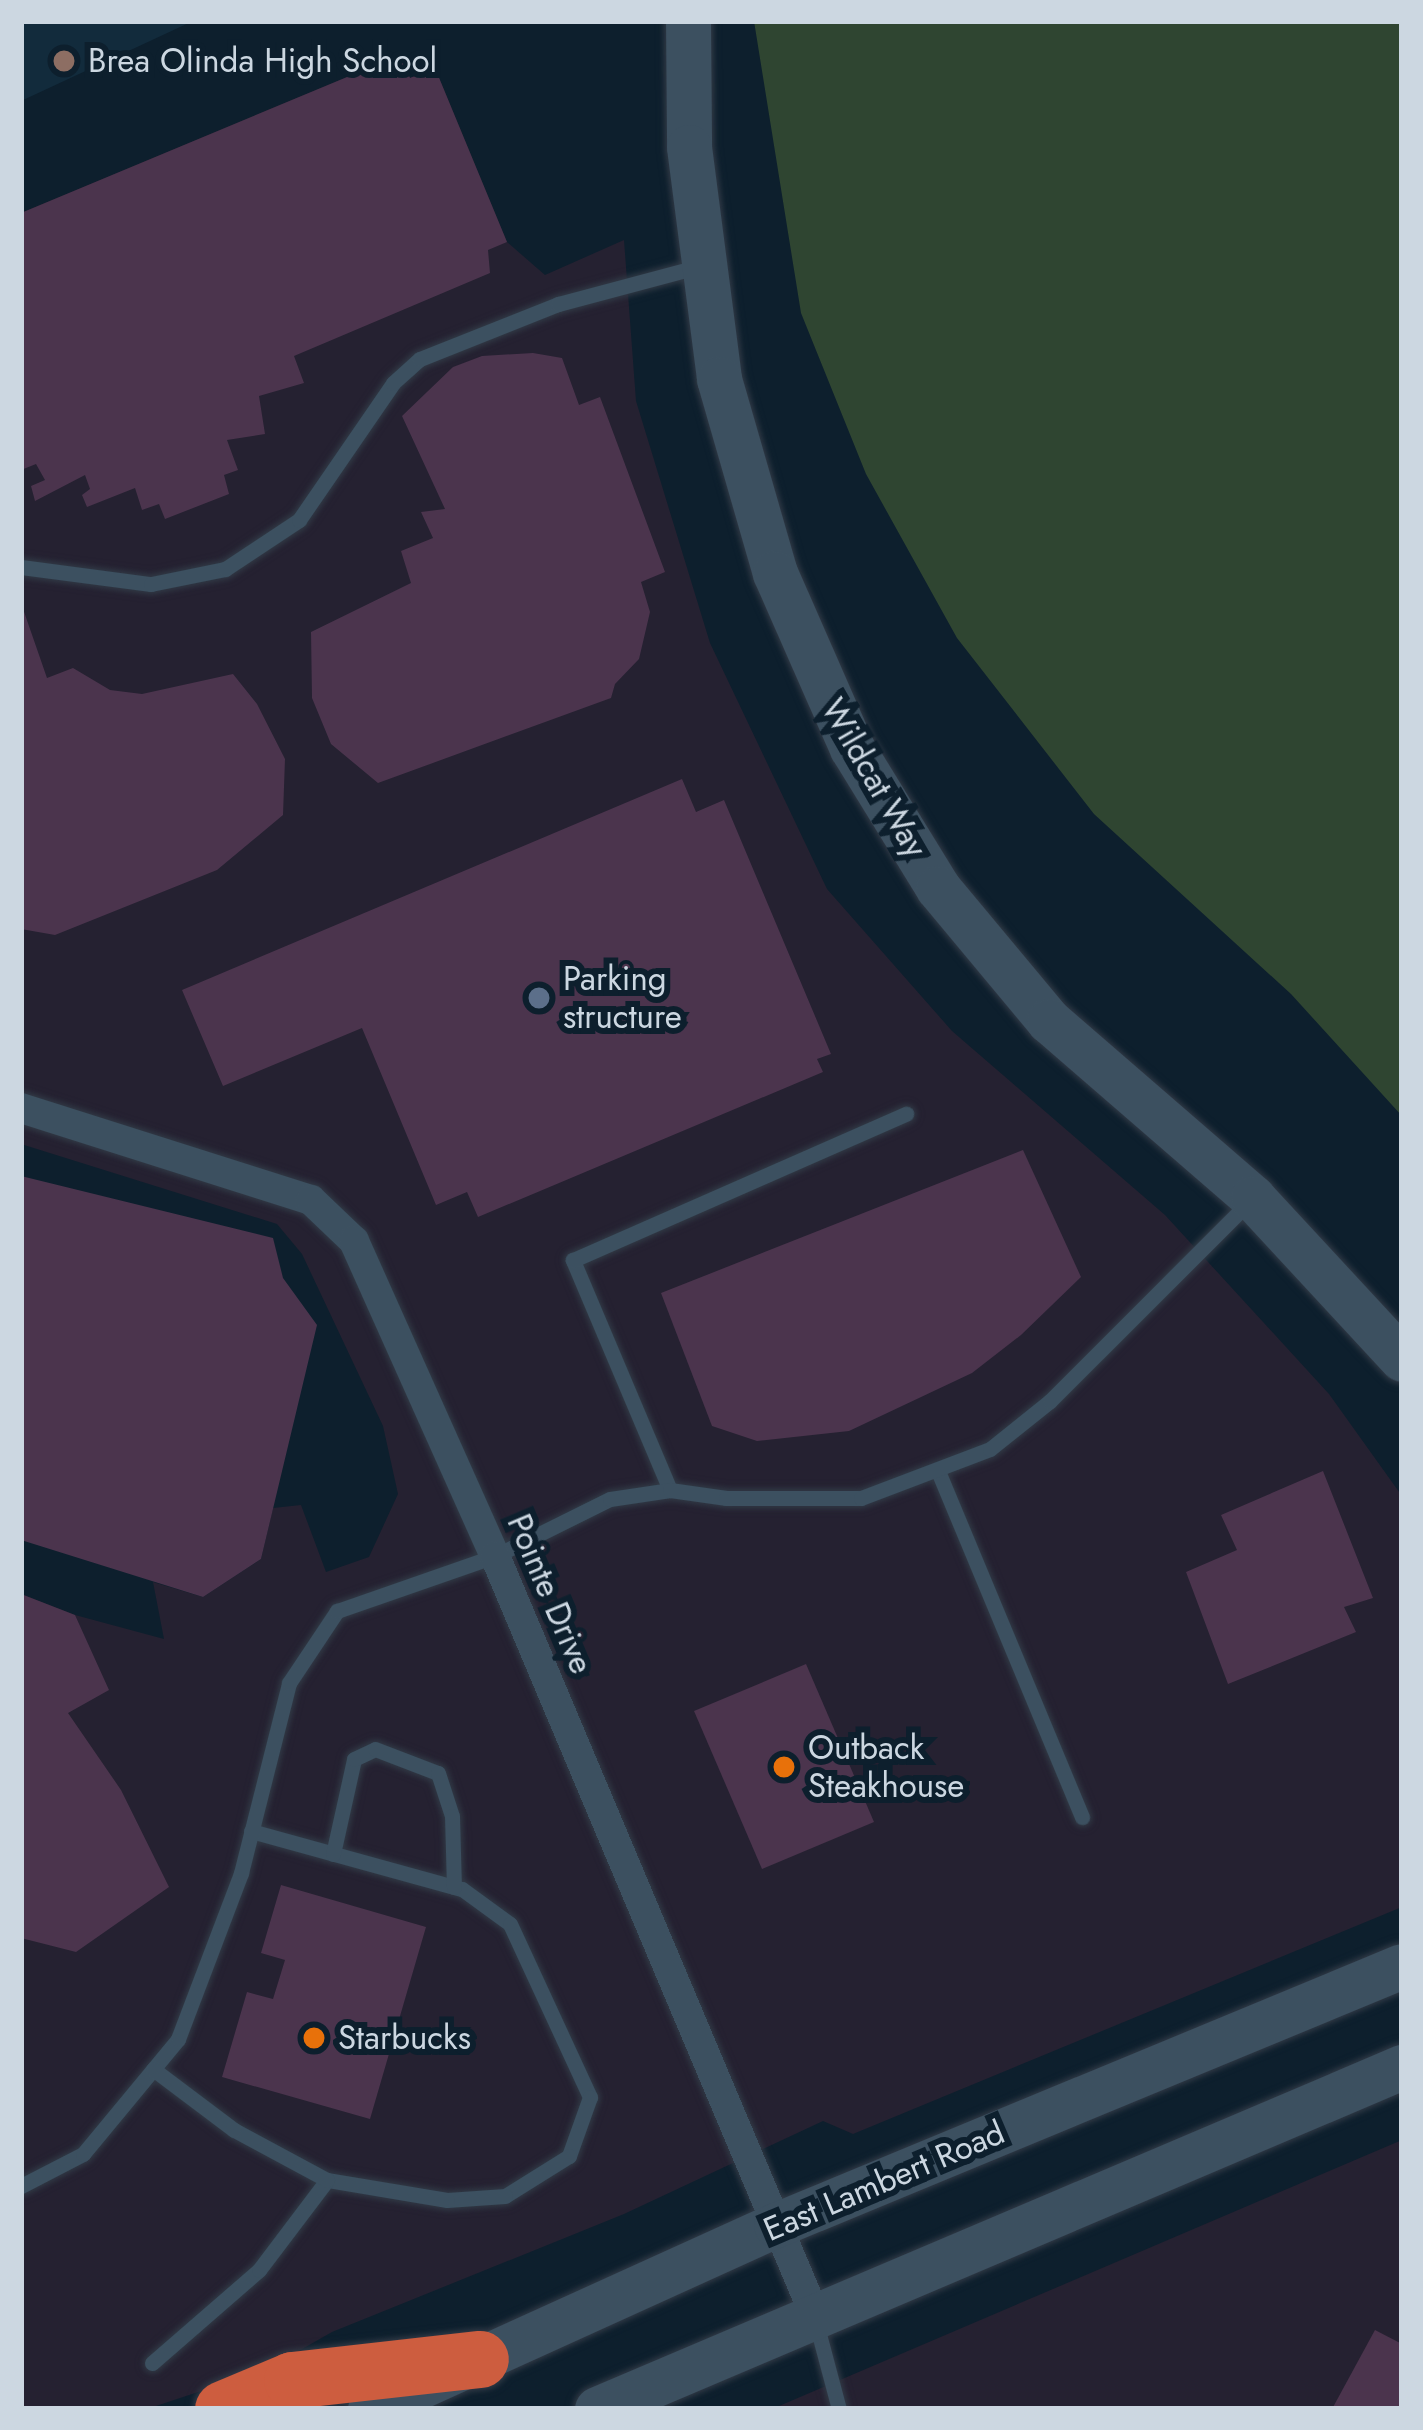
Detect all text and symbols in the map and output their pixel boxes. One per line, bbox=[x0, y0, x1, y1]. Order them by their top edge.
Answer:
place label: Brea Olinda High School bbox=[88, 41, 437, 81]
marker: Brea Olinda High School bbox=[51, 48, 77, 74]
street label: Wildcat Way bbox=[813, 692, 935, 864]
place label: Parking structure bbox=[563, 959, 682, 1037]
marker: Parking structure bbox=[526, 985, 552, 1011]
street label: Pointe Drive bbox=[499, 1508, 601, 1680]
place label: Outback Steakhouse bbox=[808, 1728, 964, 1806]
marker: Outback Steakhouse bbox=[771, 1754, 797, 1780]
place label: Starbucks bbox=[338, 2018, 471, 2058]
marker: Starbucks bbox=[301, 2025, 327, 2051]
street label: East Lambert Road bbox=[758, 2112, 1010, 2250]

